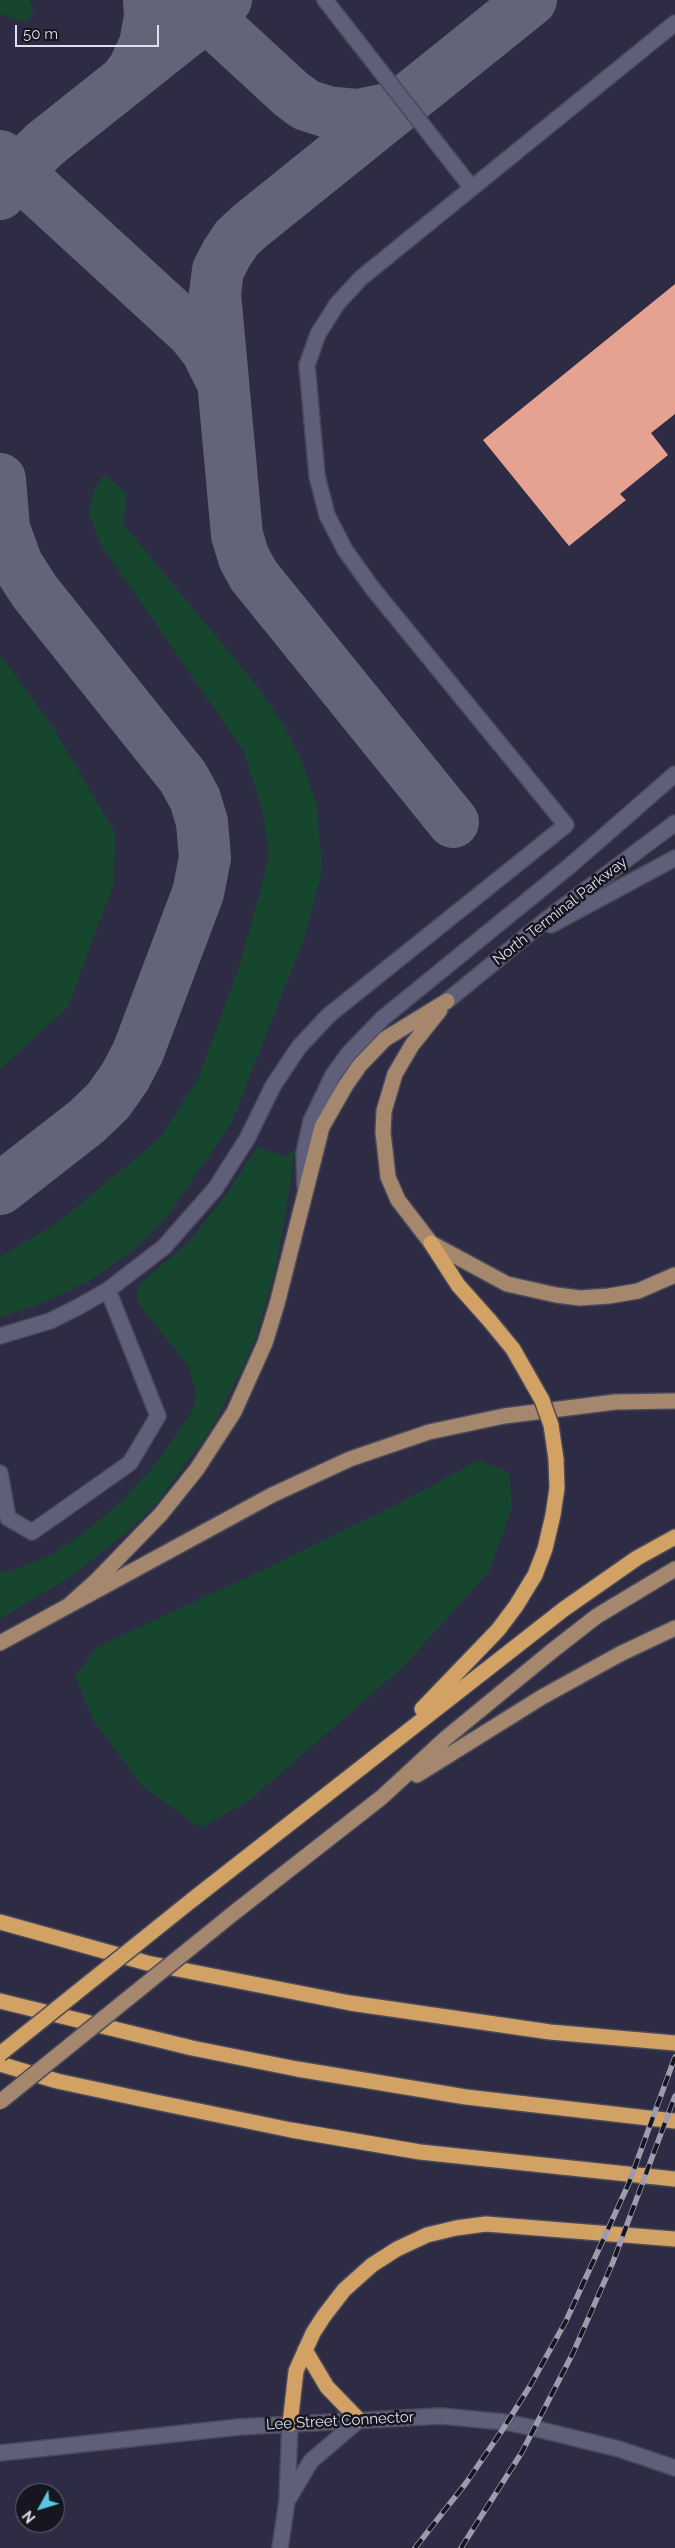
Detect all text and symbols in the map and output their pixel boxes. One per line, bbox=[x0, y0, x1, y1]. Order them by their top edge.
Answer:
scale bar bbox=[18, 15, 161, 47]
text: 50 m bbox=[23, 25, 58, 43]
street label: North Terminal Parkway bbox=[489, 853, 631, 969]
street label: Lee Street Connector bbox=[266, 2408, 414, 2434]
north arrow bbox=[15, 2483, 65, 2533]
text: N bbox=[20, 2508, 39, 2526]

